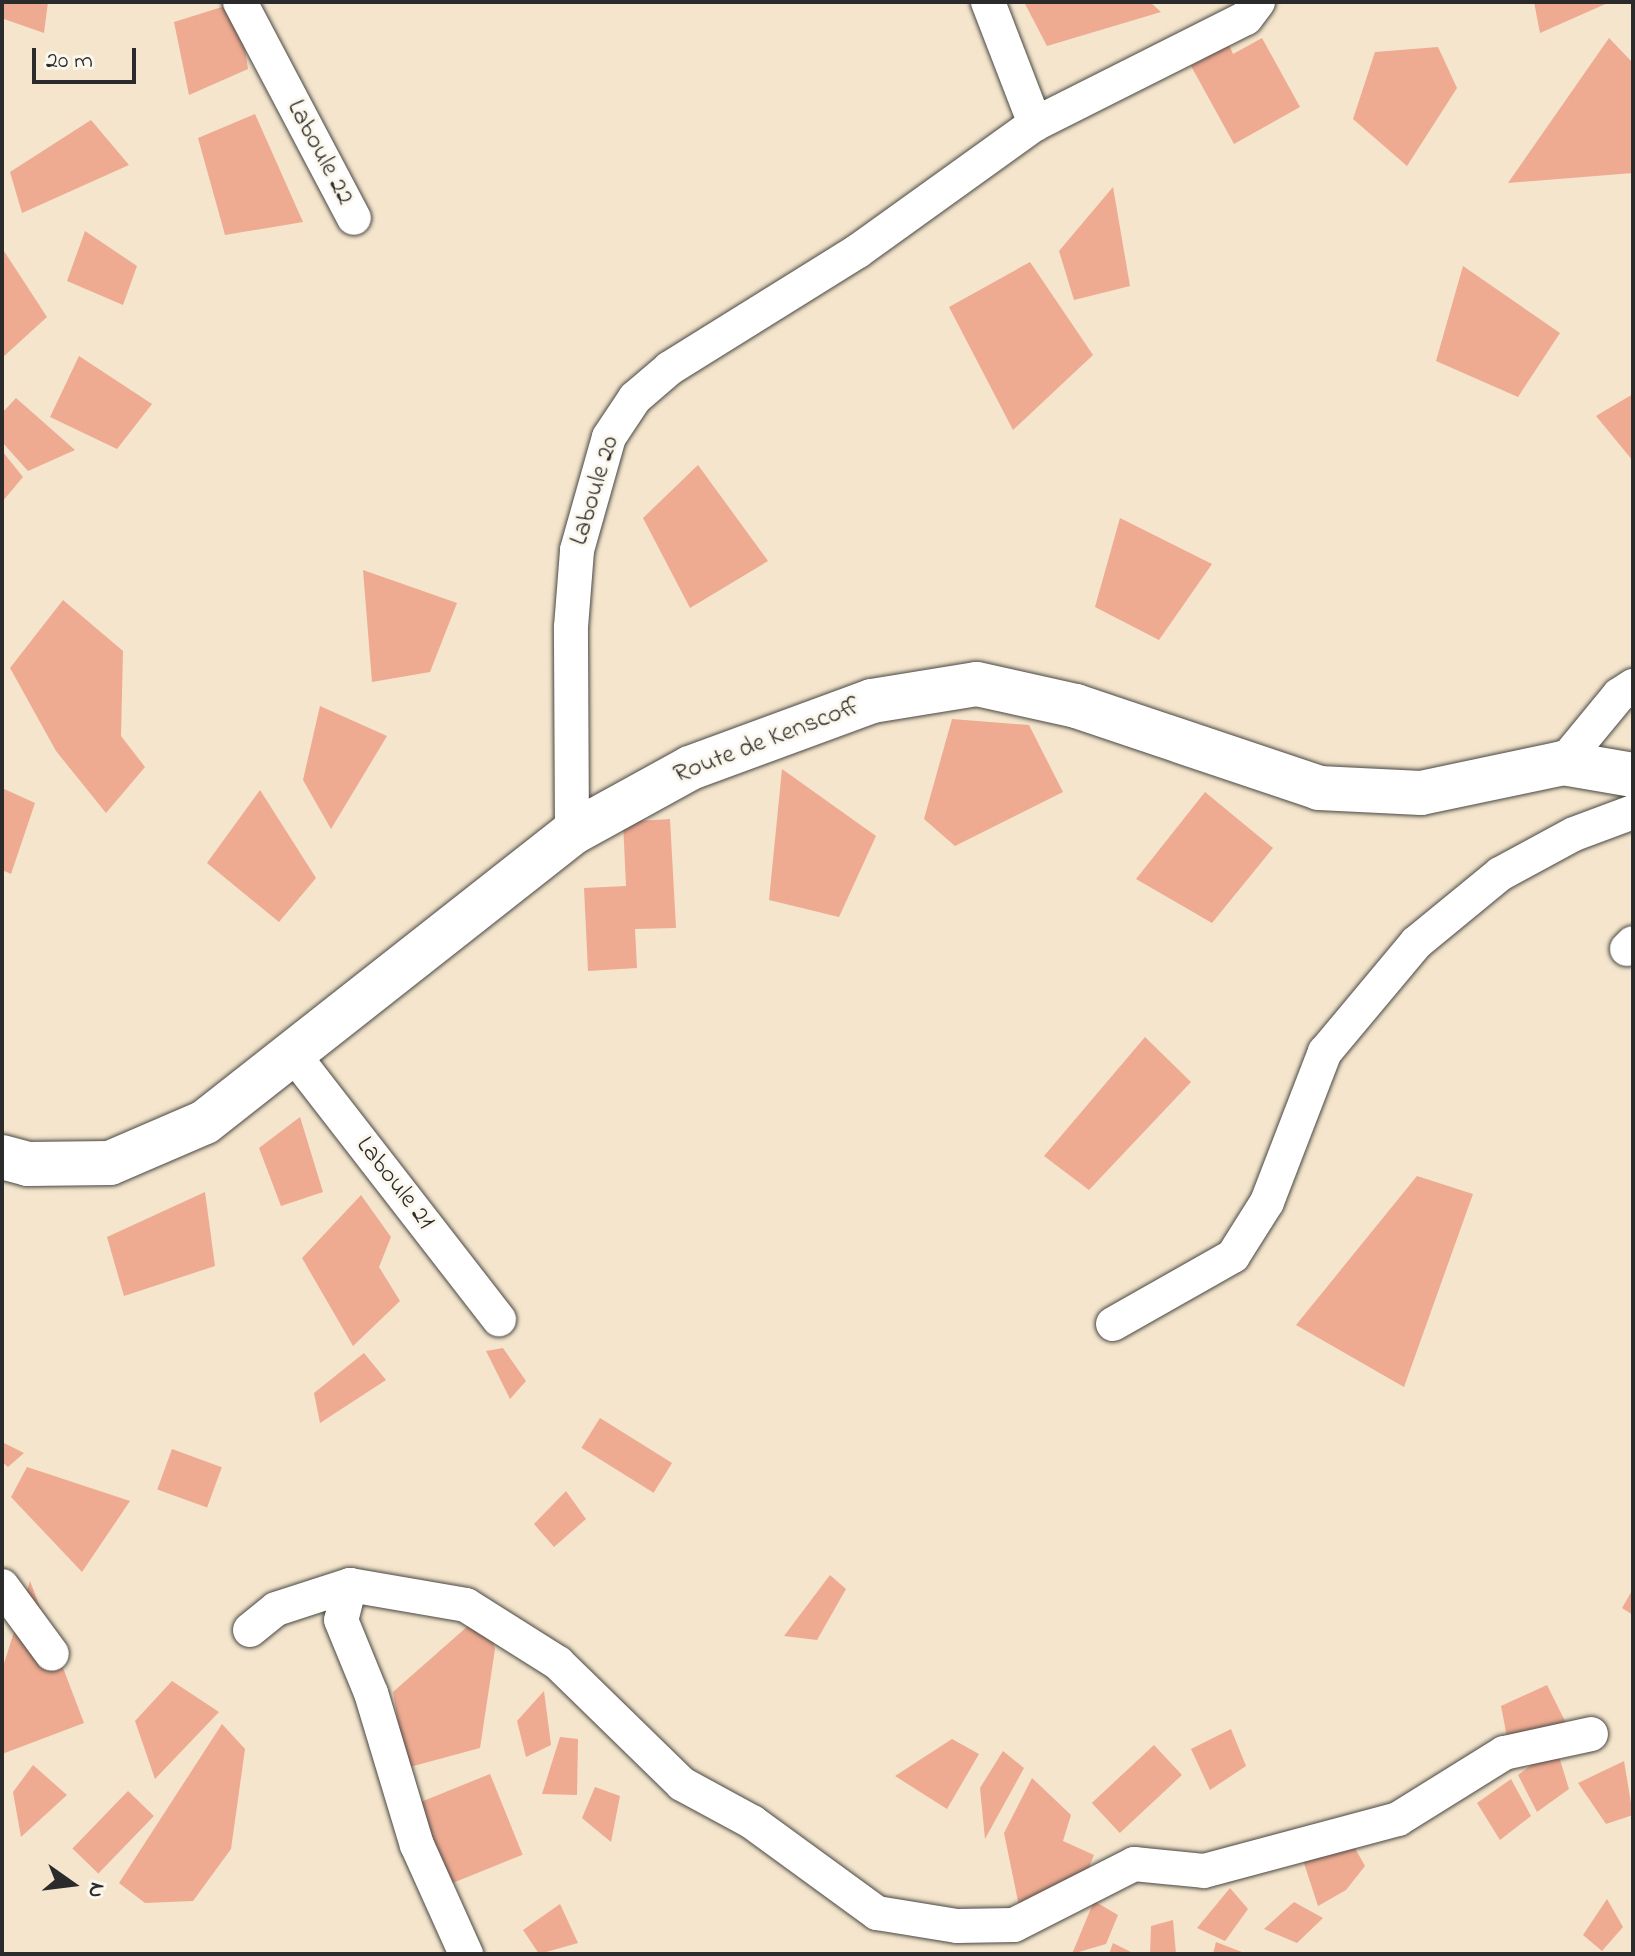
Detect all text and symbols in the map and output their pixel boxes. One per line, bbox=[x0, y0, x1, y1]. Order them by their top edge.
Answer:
scale bar bbox=[36, 32, 140, 82]
text: 20 m bbox=[46, 44, 93, 79]
street label: Laboule 22 bbox=[278, 95, 360, 211]
street label: Laboule 20 bbox=[565, 433, 627, 549]
street label: Route de Kenscoff bbox=[670, 692, 864, 792]
street label: Laboule 21 bbox=[348, 1131, 440, 1237]
north arrow bbox=[32, 1844, 112, 1924]
text: N bbox=[78, 1879, 113, 1901]

